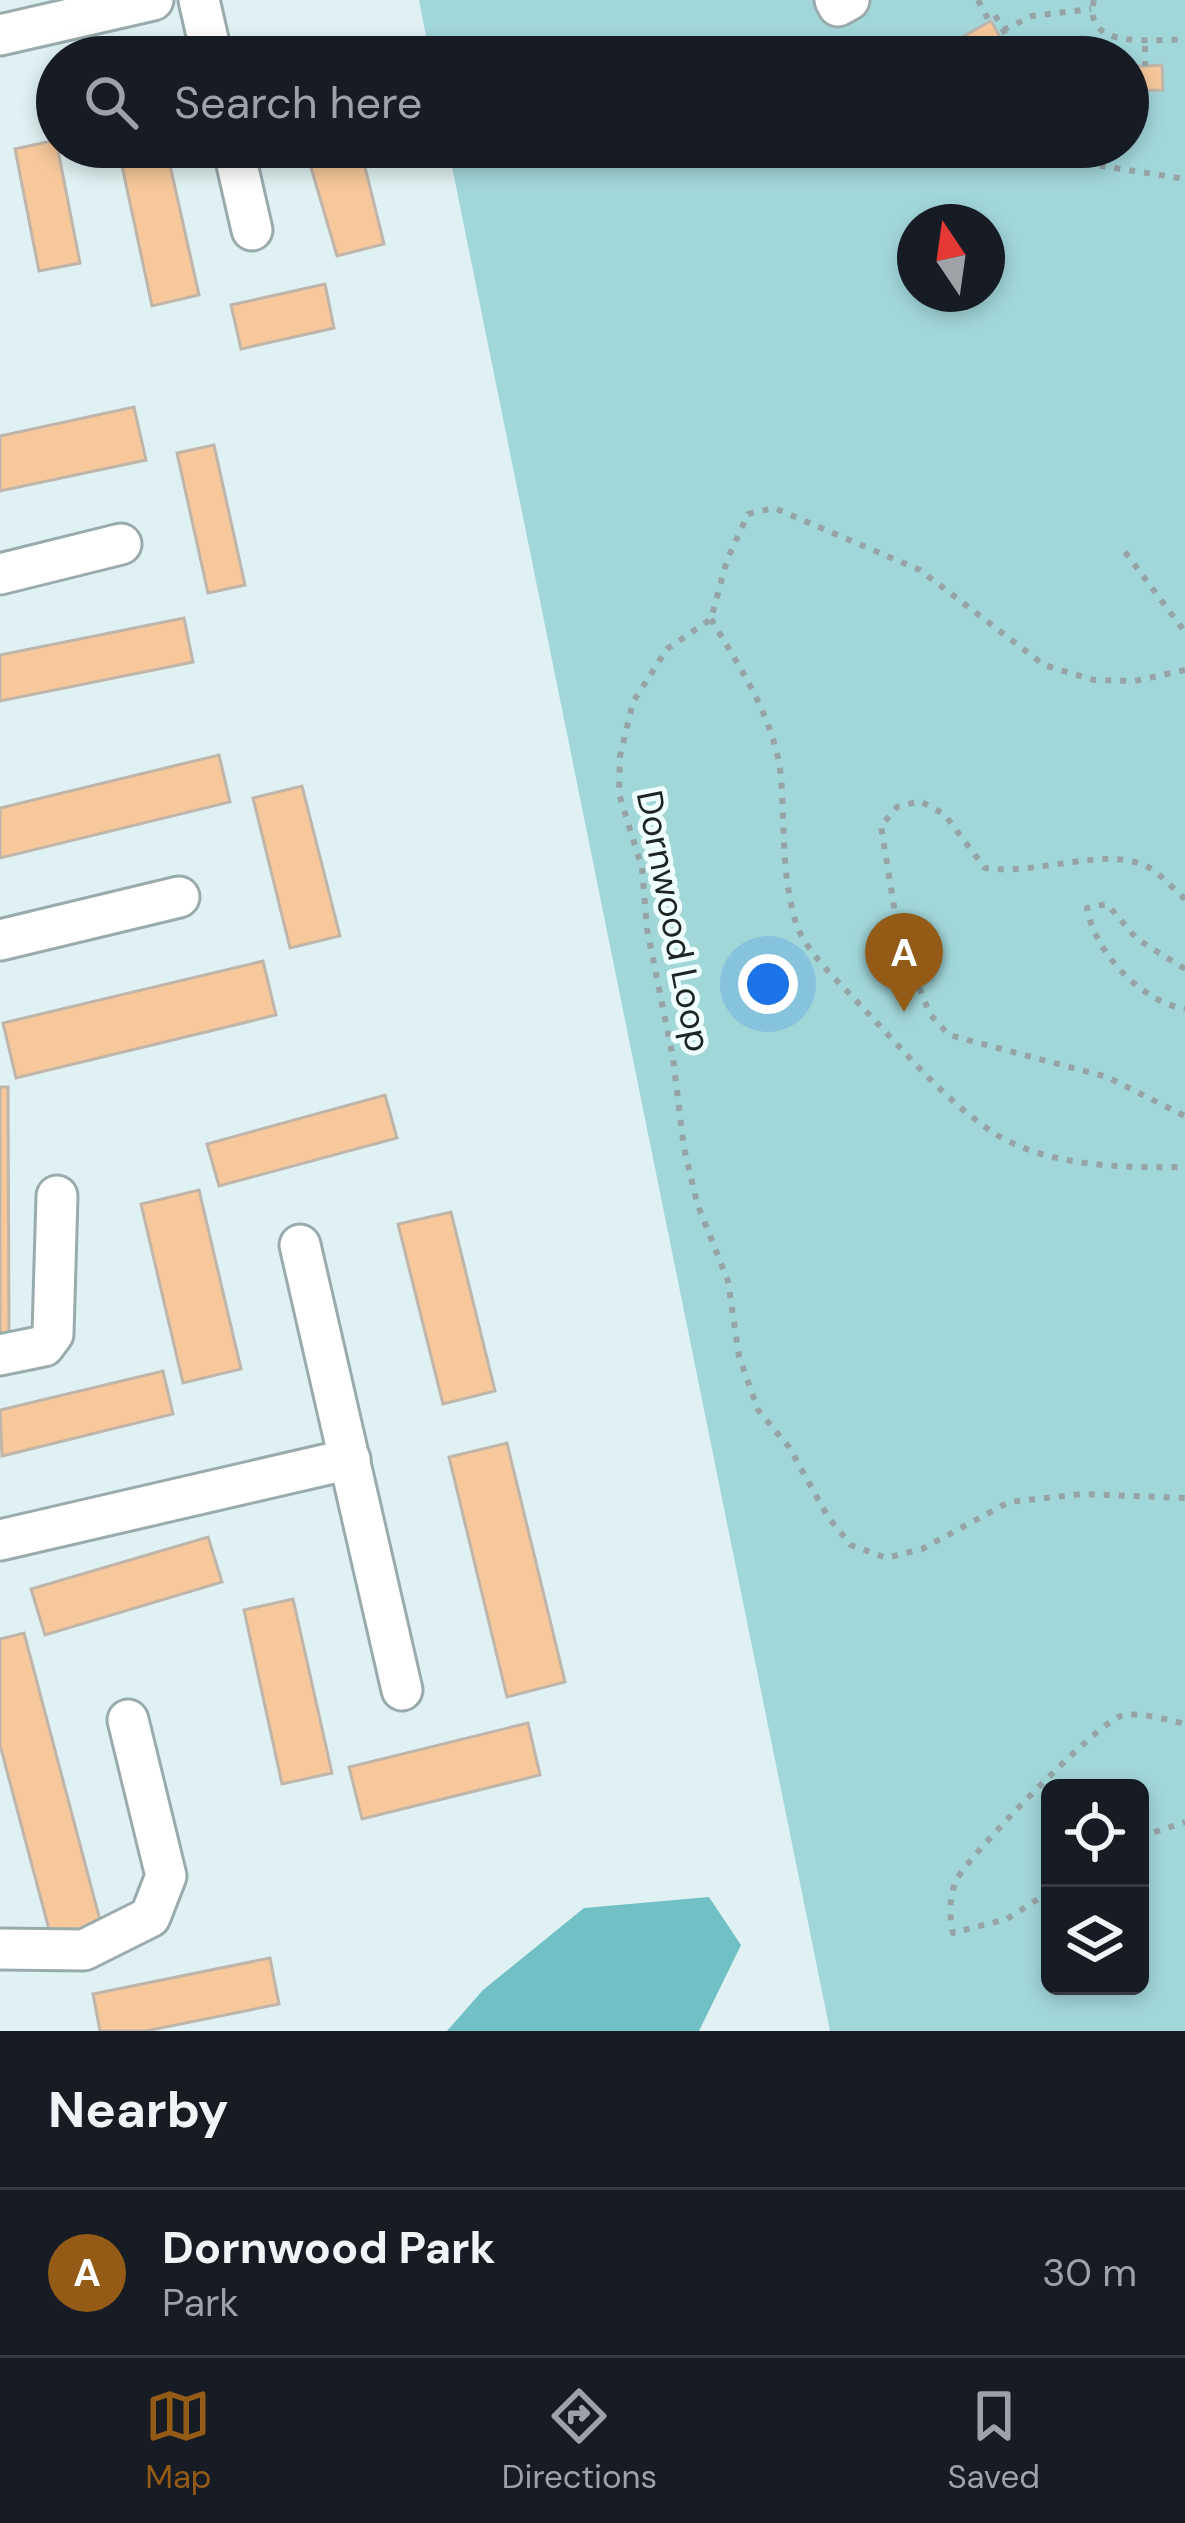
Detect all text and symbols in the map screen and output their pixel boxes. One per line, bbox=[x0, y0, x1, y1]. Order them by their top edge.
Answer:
search box bbox=[36, 36, 1149, 168]
icon: search bbox=[78, 69, 144, 135]
text: Search here bbox=[174, 73, 422, 132]
north arrow bbox=[897, 204, 1005, 312]
street label: Dornwood Loop bbox=[626, 786, 722, 1056]
pin: A bbox=[865, 913, 943, 1012]
your location bbox=[738, 954, 798, 1014]
map controls bbox=[1041, 1779, 1149, 1995]
button: locate bbox=[1041, 1779, 1149, 1887]
button: layers bbox=[1041, 1887, 1149, 1995]
text: Nearby bbox=[48, 2076, 229, 2143]
text: Dornwood Park bbox=[162, 2218, 495, 2277]
text: A bbox=[73, 2247, 101, 2298]
text: 30 m bbox=[1042, 2247, 1137, 2298]
text: Park bbox=[162, 2277, 239, 2328]
tab: Map bbox=[145, 2383, 212, 2498]
tab: Directions bbox=[502, 2383, 657, 2498]
tab: Saved bbox=[947, 2383, 1040, 2498]

